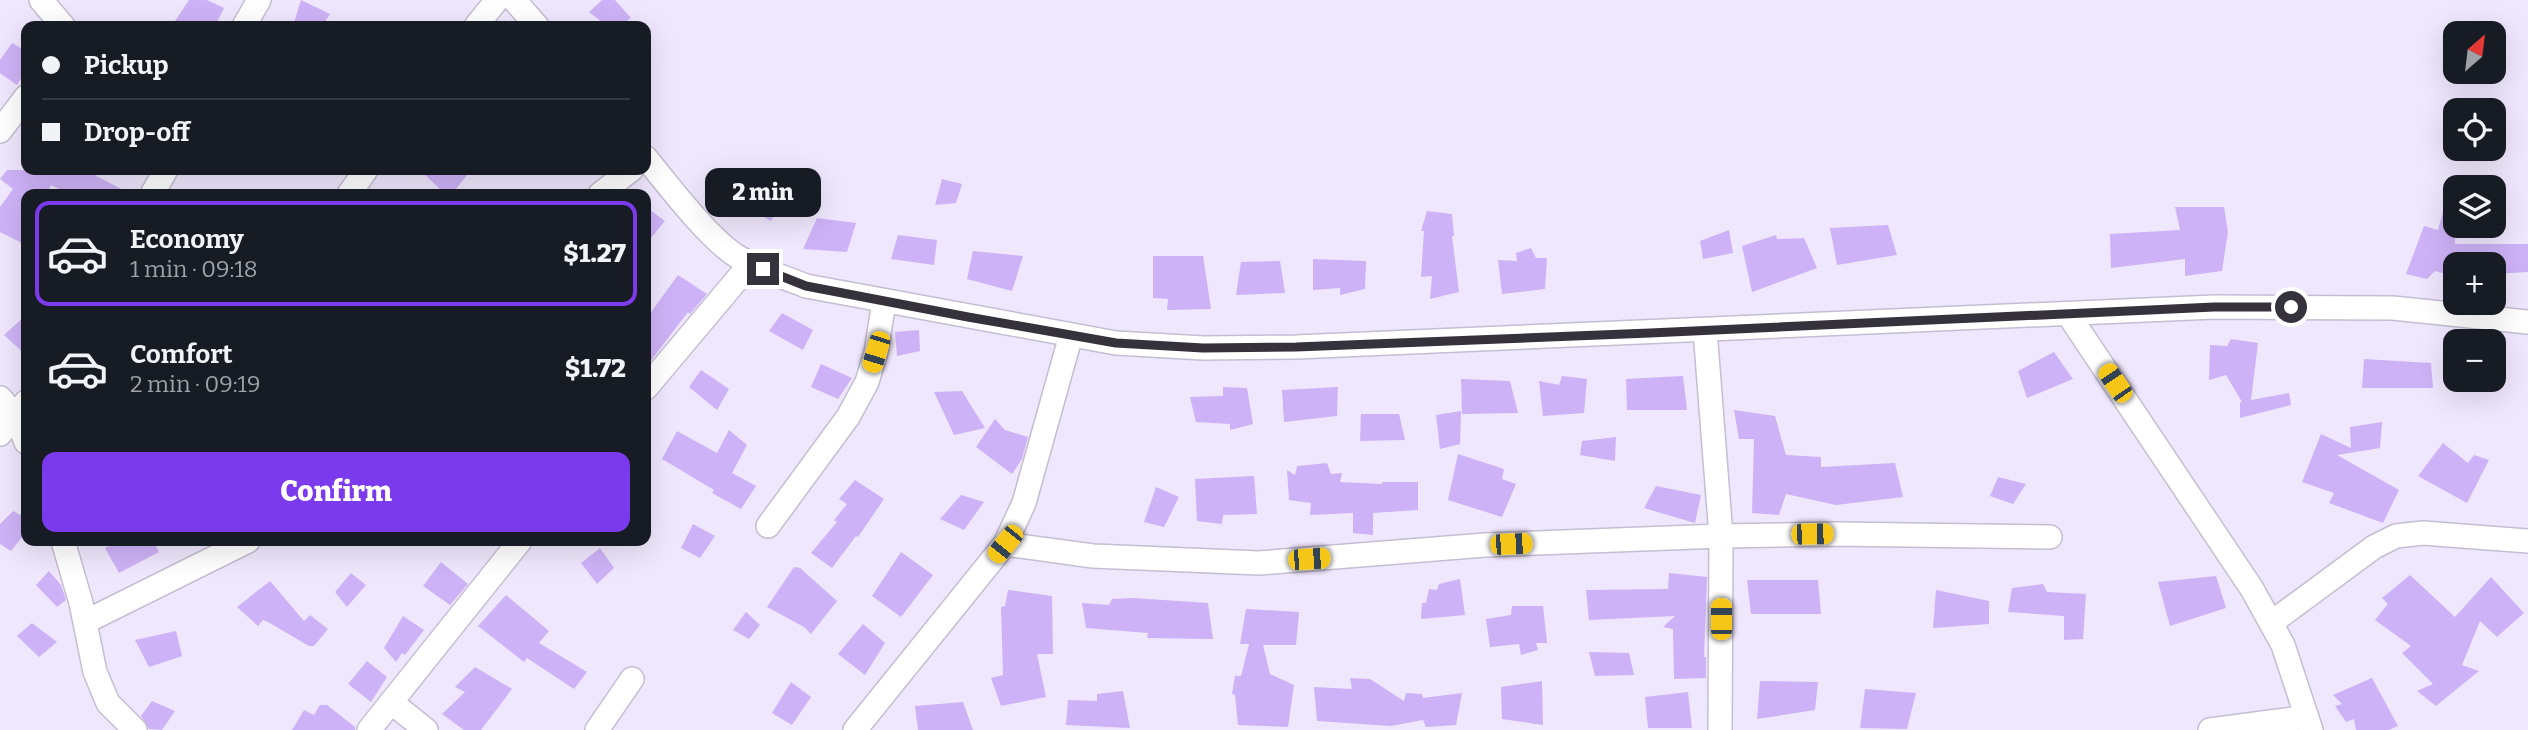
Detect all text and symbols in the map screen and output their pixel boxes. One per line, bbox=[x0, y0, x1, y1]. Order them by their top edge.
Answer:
north arrow bbox=[2443, 21, 2506, 84]
map controls bbox=[2443, 21, 2506, 392]
text: Pickup bbox=[84, 50, 169, 81]
button: locate bbox=[2443, 98, 2506, 161]
text: Drop-off bbox=[84, 117, 190, 148]
callout: 2 min bbox=[705, 168, 821, 216]
button: layers bbox=[2443, 175, 2506, 238]
text: 2 min bbox=[732, 178, 794, 206]
icon: car bbox=[46, 222, 109, 285]
text: Economy bbox=[130, 224, 244, 255]
text: $1.27 bbox=[563, 238, 626, 269]
button: + bbox=[2443, 252, 2506, 315]
route end bbox=[747, 253, 779, 285]
text: 1 min · 09:18 bbox=[130, 255, 258, 283]
route start bbox=[2275, 291, 2307, 323]
car bbox=[860, 329, 893, 375]
button: − bbox=[2443, 329, 2506, 392]
icon: car bbox=[46, 337, 109, 400]
text: Comfort bbox=[130, 339, 233, 370]
text: $1.72 bbox=[565, 353, 626, 384]
car bbox=[2095, 360, 2136, 406]
text: 2 min · 09:19 bbox=[130, 370, 260, 398]
button: Confirm bbox=[42, 452, 630, 532]
car bbox=[984, 521, 1027, 567]
car bbox=[1791, 523, 1834, 545]
car bbox=[1490, 533, 1533, 555]
car bbox=[1288, 547, 1331, 571]
car bbox=[1711, 598, 1732, 640]

